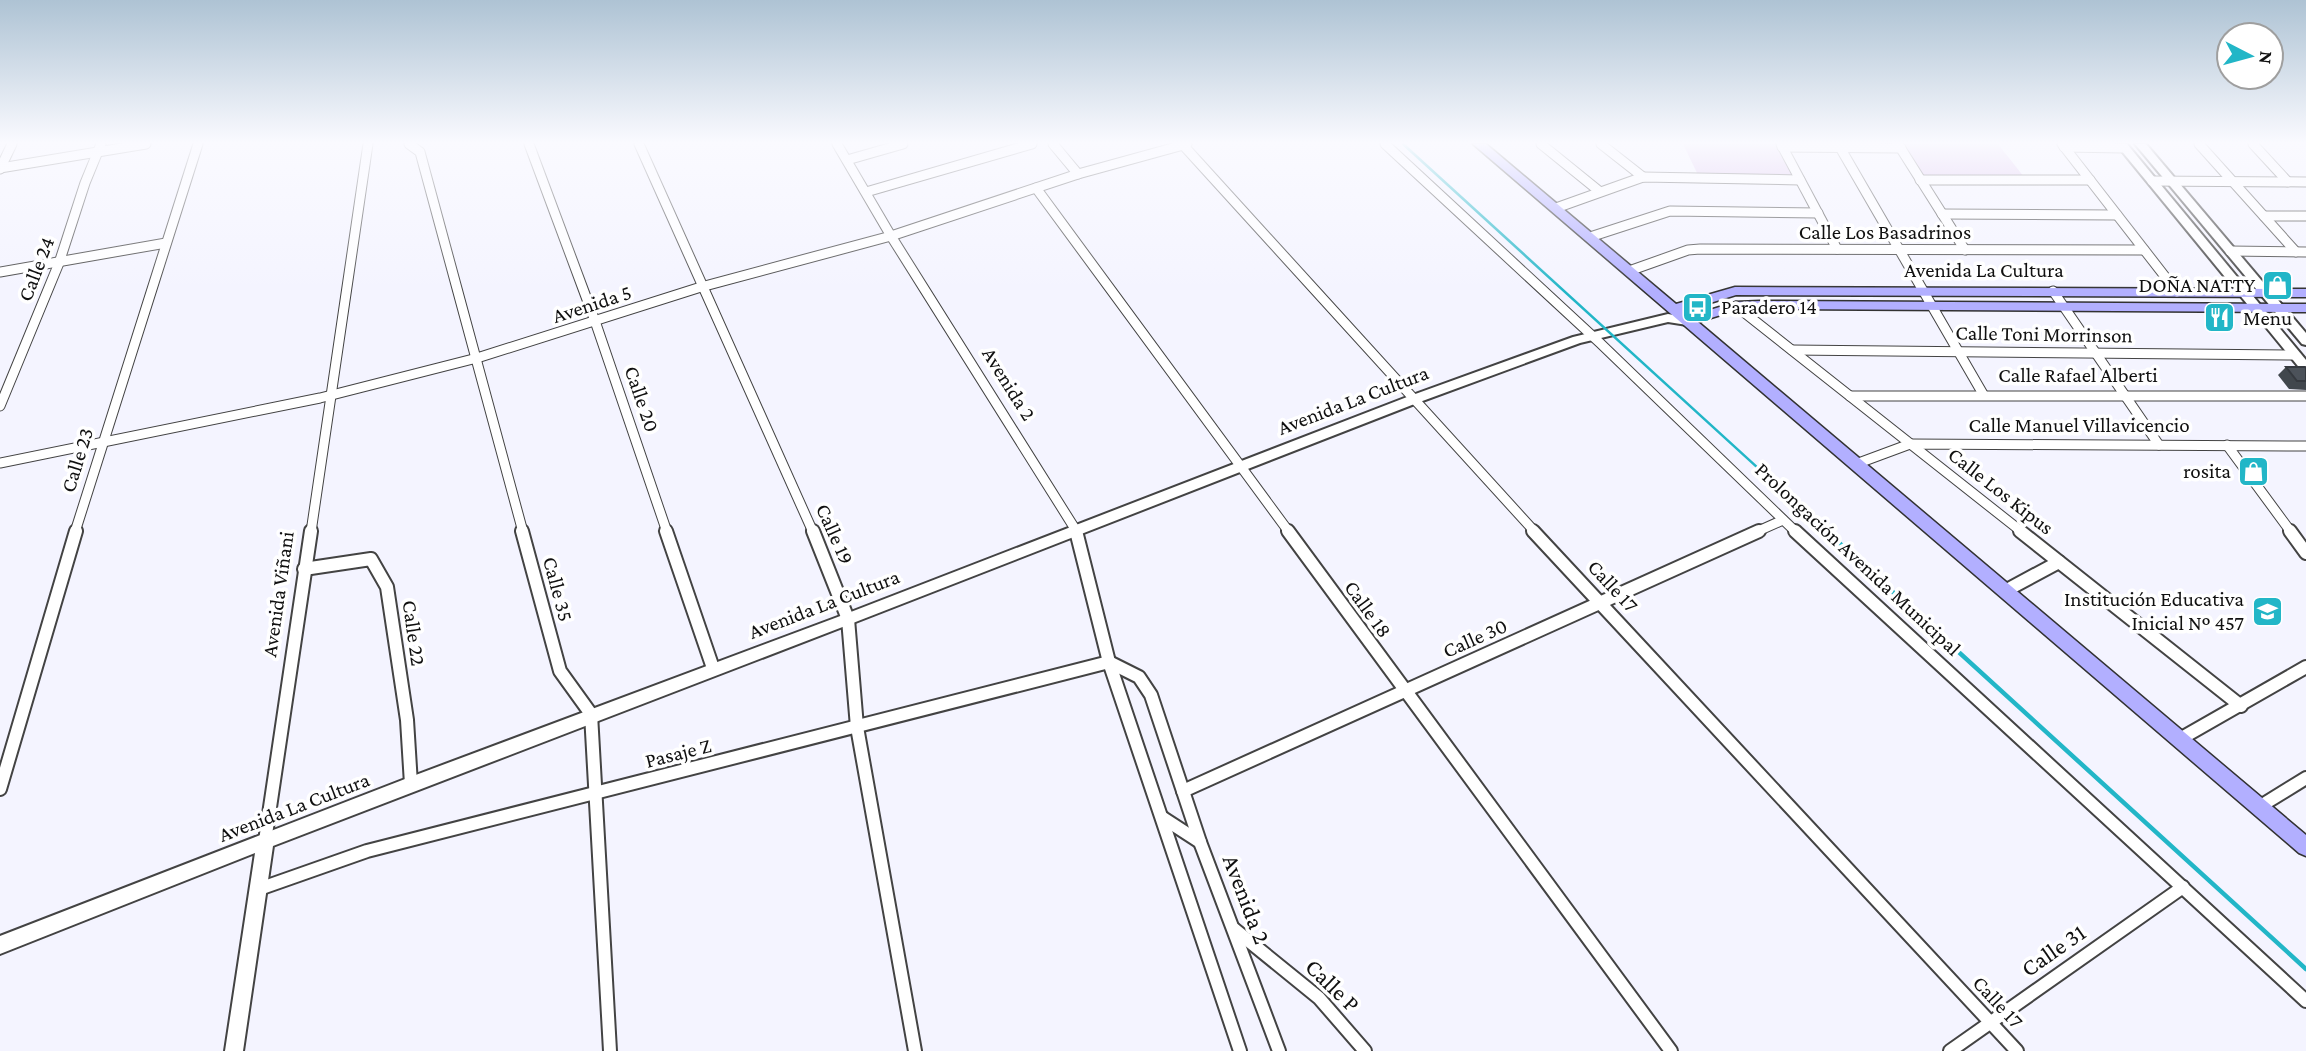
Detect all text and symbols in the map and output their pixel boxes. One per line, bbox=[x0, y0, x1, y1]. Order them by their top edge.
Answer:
north arrow bbox=[2215, 21, 2285, 91]
text: N bbox=[2255, 50, 2278, 65]
street label: Calle Los Basadrinos bbox=[1799, 220, 1971, 244]
street label: Calle 24 bbox=[13, 233, 59, 305]
street label: Avenida La Cultura bbox=[1904, 258, 2064, 282]
shop icon: DOÑA NATTY bbox=[2261, 268, 2295, 302]
place label: DOÑA NATTY bbox=[2138, 273, 2256, 297]
street label: Avenida 5 bbox=[549, 280, 635, 328]
bus stop icon: Paradero 14 bbox=[1681, 290, 1715, 324]
place label: Paradero 14 bbox=[1721, 295, 1817, 319]
restaurant icon: Menu bbox=[2203, 301, 2237, 335]
place label: Menu bbox=[2243, 306, 2292, 330]
street label: Calle Toni Morrinson bbox=[1955, 320, 2133, 348]
street label: Avenida 2 bbox=[977, 343, 1041, 425]
street label: Avenida La Cultura bbox=[1274, 360, 1432, 440]
street label: Calle 20 bbox=[620, 363, 664, 435]
street label: Calle Rafael Alberti bbox=[1998, 363, 2158, 387]
street label: Calle Manuel Villavicencio bbox=[1968, 413, 2190, 437]
street label: Calle 23 bbox=[56, 425, 98, 495]
street label: Calle Los Kipus bbox=[1943, 442, 2059, 540]
shop icon: rosita bbox=[2237, 454, 2271, 488]
street label: Prolongación Avenida Municipal bbox=[1750, 457, 1966, 661]
place label: rosita bbox=[2183, 459, 2231, 483]
street label: Calle 19 bbox=[811, 500, 859, 568]
street label: Avenida Viñani bbox=[257, 529, 299, 658]
street label: Calle 35 bbox=[538, 554, 578, 624]
street label: Calle 17 bbox=[1583, 555, 1643, 617]
street label: Avenida La Cultura bbox=[745, 564, 903, 644]
street label: Calle 18 bbox=[1339, 576, 1397, 642]
place label: Institución Educativa Inicial Nº 457 bbox=[2064, 587, 2244, 635]
school or university icon: Institución Educativa Inicial Nº 457 bbox=[2250, 594, 2284, 628]
street label: Calle 22 bbox=[398, 599, 430, 667]
street label: Calle 30 bbox=[1439, 613, 1511, 663]
street label: Pasaje Z bbox=[643, 733, 714, 773]
street label: Avenida La Cultura bbox=[215, 767, 373, 847]
street label: Avenida 2 bbox=[1218, 851, 1276, 947]
street label: Calle 31 bbox=[2016, 918, 2090, 982]
street label: Calle P bbox=[1300, 953, 1366, 1017]
street label: Calle 17 bbox=[1968, 971, 2028, 1033]

